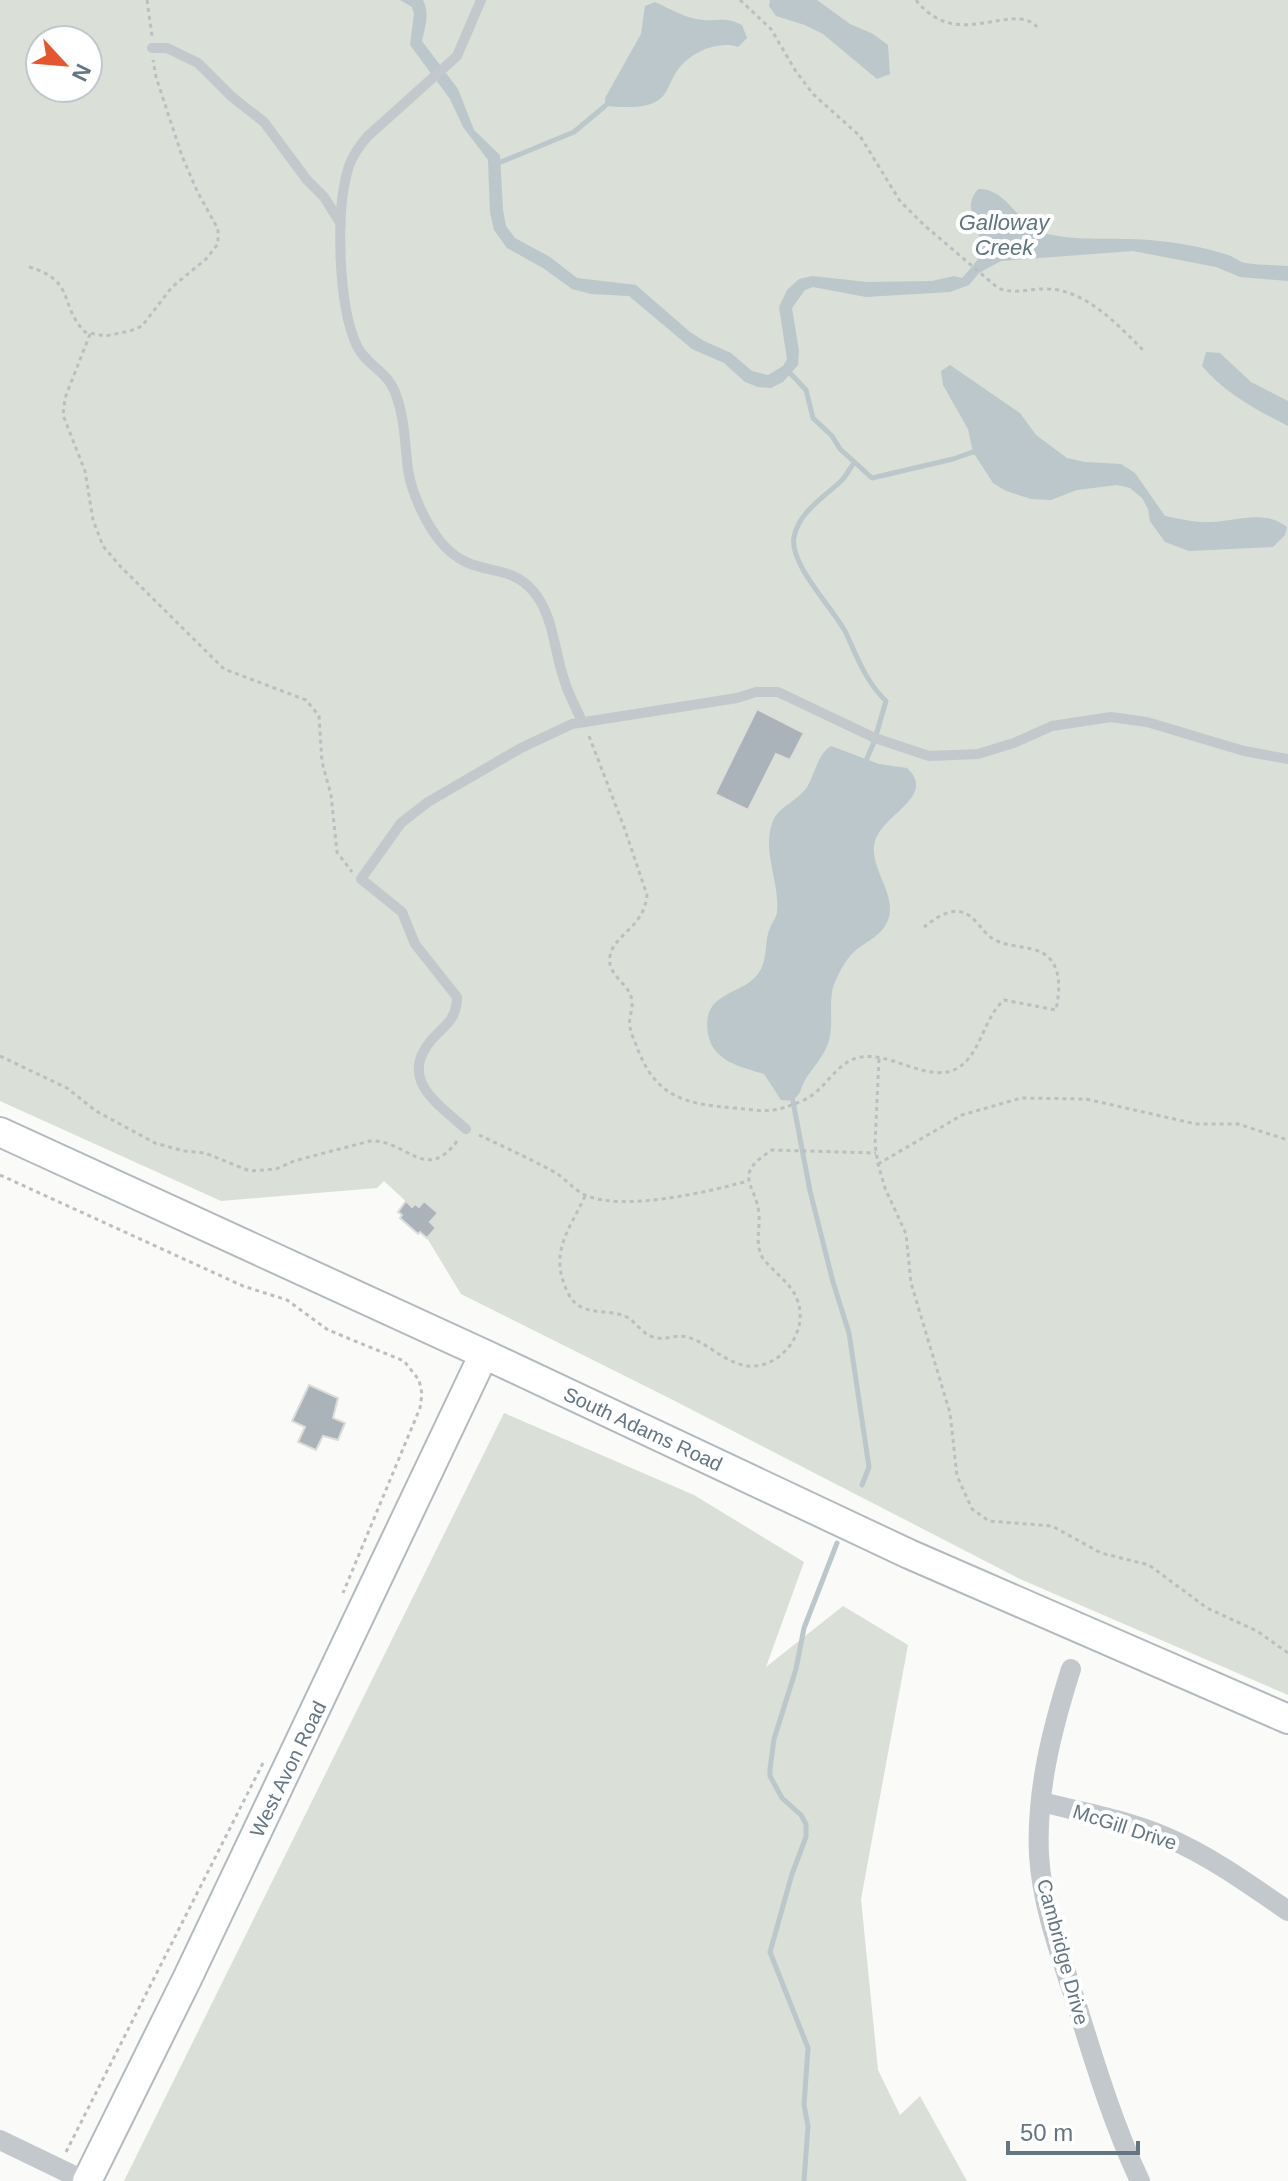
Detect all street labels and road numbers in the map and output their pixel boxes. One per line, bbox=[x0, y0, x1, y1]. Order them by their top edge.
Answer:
street label: South Adams Road bbox=[560, 1383, 726, 1475]
street label: West Avon Road bbox=[246, 1698, 330, 1840]
street label: McGill Drive bbox=[1070, 1800, 1180, 1854]
street label: Cambridge Drive bbox=[1033, 1877, 1093, 2027]

